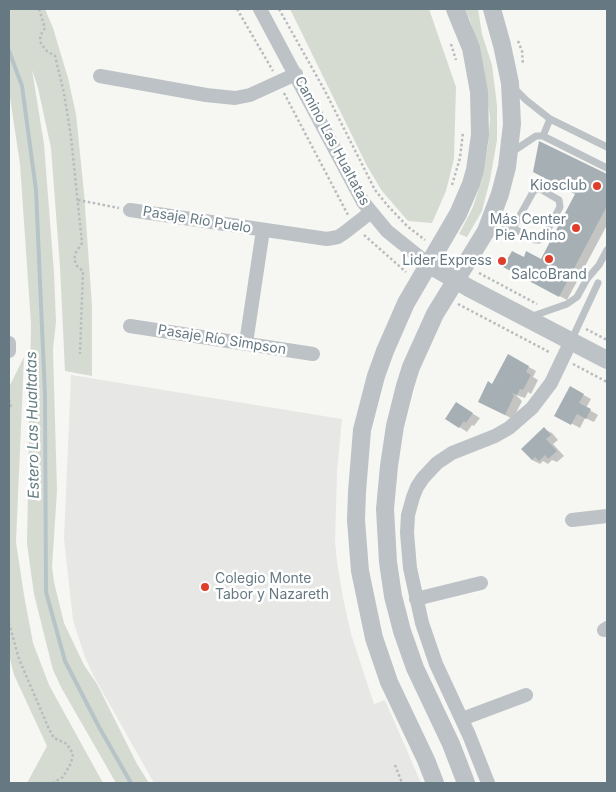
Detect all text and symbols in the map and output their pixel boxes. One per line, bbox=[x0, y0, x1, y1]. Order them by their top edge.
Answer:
street label: Camino Las Hualtatas bbox=[291, 73, 373, 209]
place label: Kiosclub bbox=[530, 178, 587, 194]
marker: Kiosclub bbox=[591, 180, 603, 192]
street label: Pasaje Río Puelo bbox=[142, 203, 252, 237]
place label: Más Center Pie Andino bbox=[490, 212, 566, 244]
marker: Más Center Pie Andino bbox=[570, 222, 582, 234]
place label: Lider Express bbox=[402, 253, 492, 269]
marker: SalcoBrand bbox=[543, 253, 555, 265]
marker: Lider Express bbox=[496, 255, 508, 267]
place label: SalcoBrand bbox=[511, 267, 587, 283]
street label: Pasaje Río Simpson bbox=[157, 322, 287, 358]
water label: Estero Las Hualtatas bbox=[23, 351, 43, 499]
place label: Colegio Monte Tabor y Nazareth bbox=[215, 571, 329, 604]
marker: Colegio Monte Tabor y Nazareth bbox=[199, 581, 211, 593]

